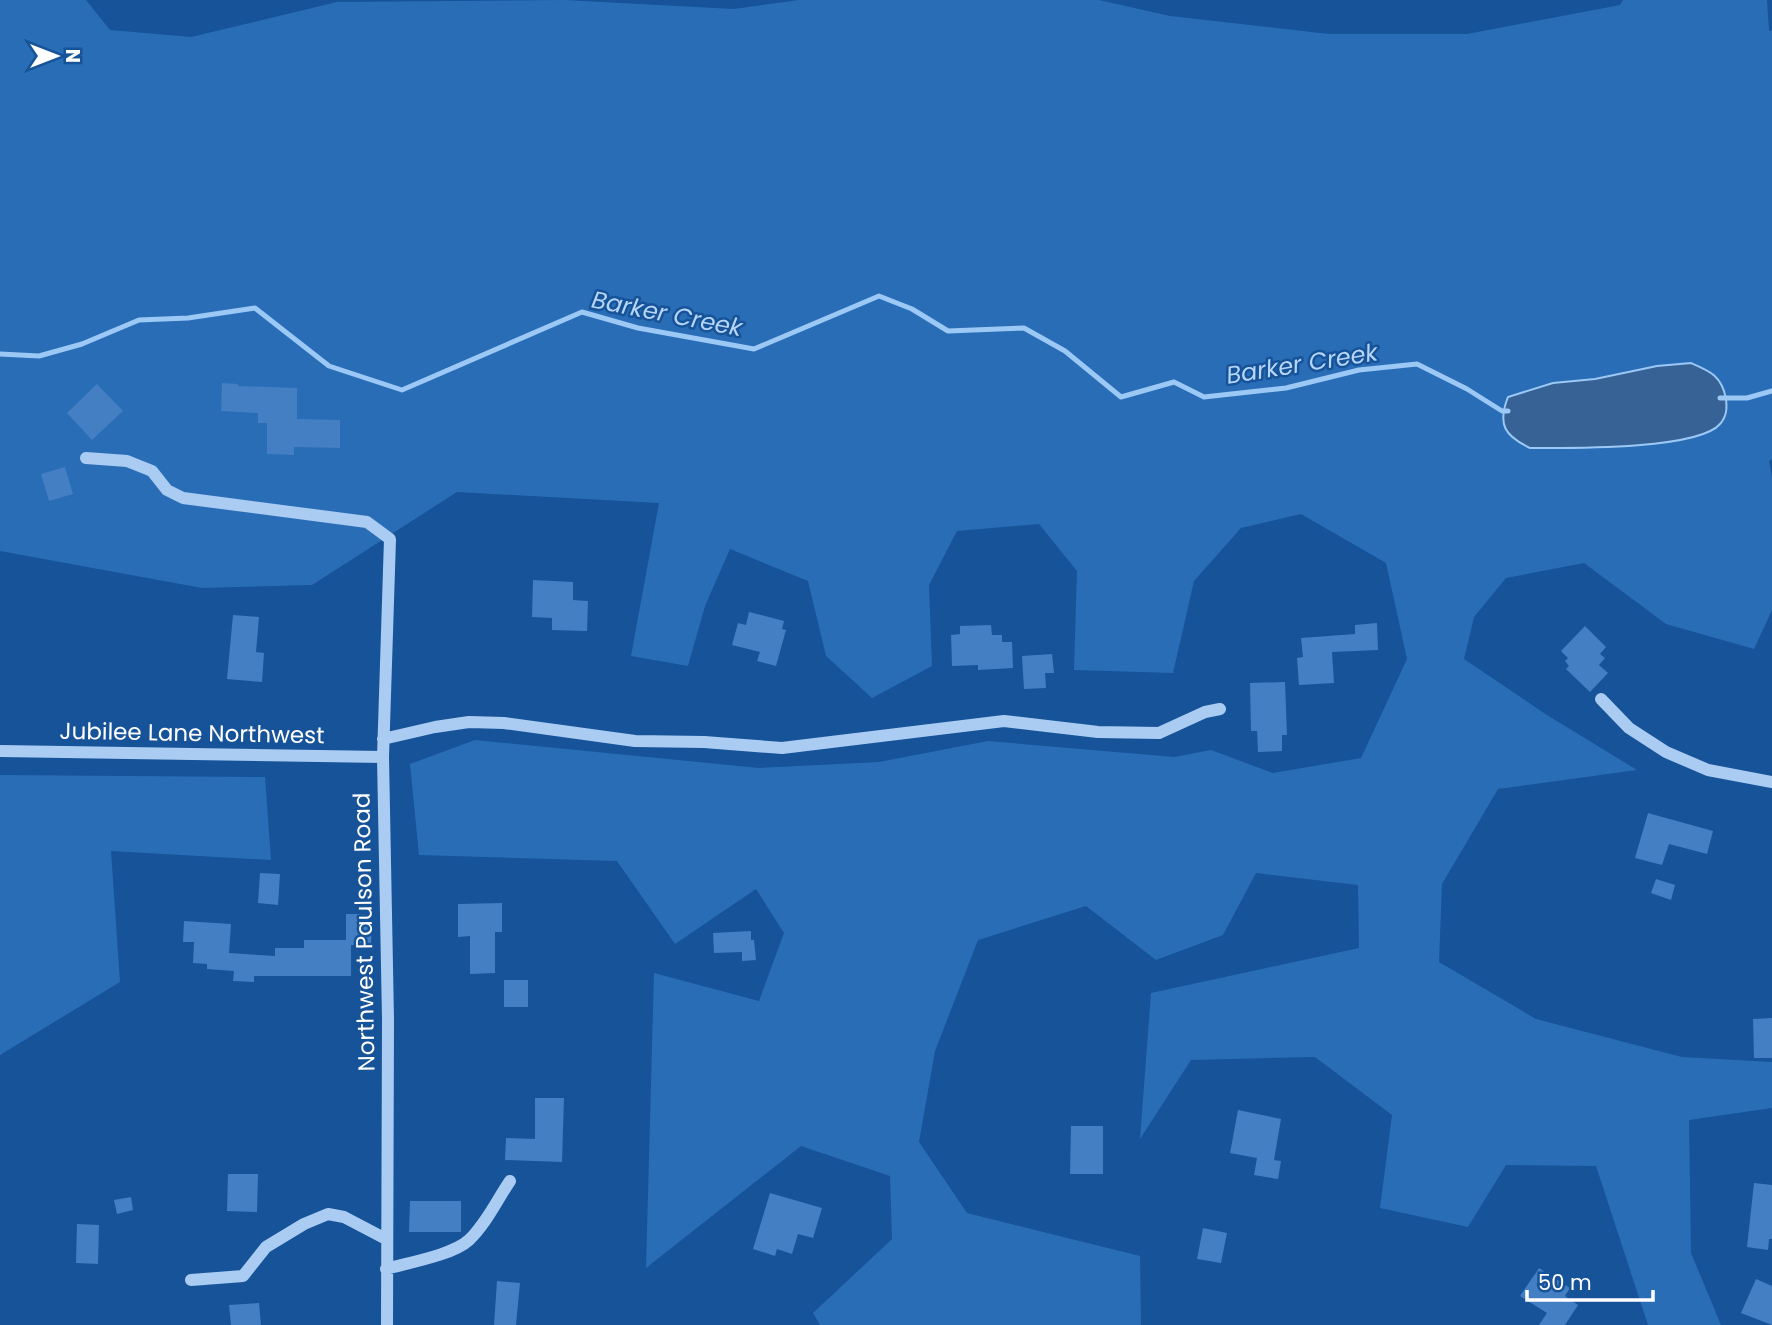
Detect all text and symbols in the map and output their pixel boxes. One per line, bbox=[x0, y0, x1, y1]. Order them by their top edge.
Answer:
north arrow bbox=[21, 21, 91, 91]
text: N bbox=[59, 49, 86, 63]
water label: Barker Creek bbox=[589, 283, 747, 345]
water label: Barker Creek bbox=[1224, 335, 1382, 392]
street label: Jubilee Lane Northwest bbox=[59, 715, 325, 751]
street label: Northwest Paulson Road bbox=[346, 792, 382, 1072]
scale bar bbox=[1527, 1258, 1653, 1302]
text: 50 m bbox=[1538, 1268, 1592, 1297]

